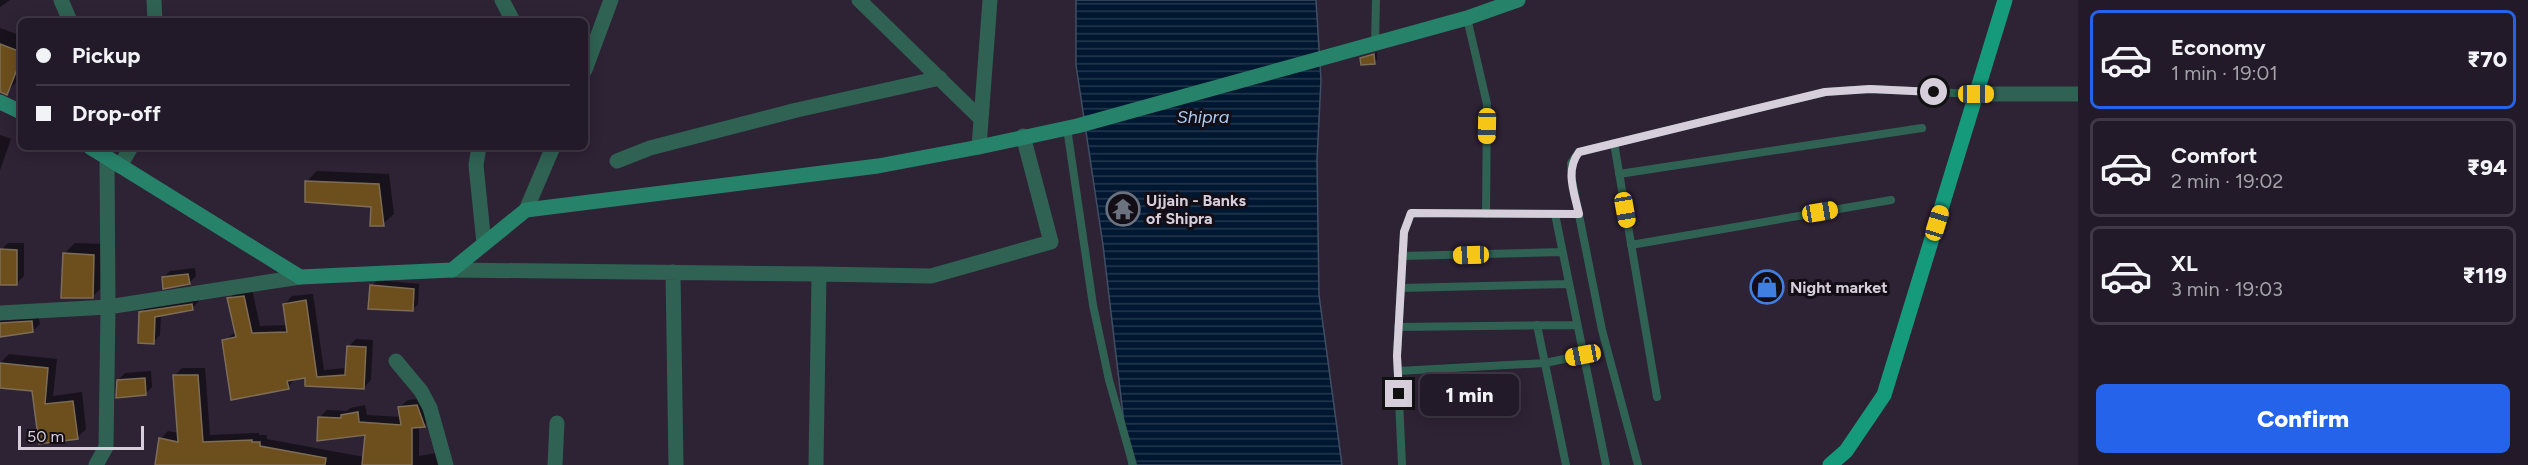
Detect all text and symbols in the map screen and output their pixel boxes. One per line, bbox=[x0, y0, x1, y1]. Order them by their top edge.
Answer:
icon: car bbox=[2099, 33, 2153, 87]
text: Economy bbox=[2171, 34, 2266, 61]
text: Pickup bbox=[72, 42, 141, 69]
text: ₹70 bbox=[2467, 46, 2507, 73]
text: 1 min · 19:01 bbox=[2171, 61, 2278, 85]
route start bbox=[1920, 78, 1947, 105]
car bbox=[1958, 85, 1994, 103]
text: Drop-off bbox=[72, 100, 161, 127]
water label: Shipra bbox=[1177, 106, 1230, 128]
car bbox=[1478, 108, 1496, 144]
icon: car bbox=[2099, 141, 2153, 195]
text: Comfort bbox=[2171, 142, 2257, 169]
text: ₹94 bbox=[2467, 154, 2507, 181]
text: 2 min · 19:02 bbox=[2171, 169, 2284, 193]
temple icon: Ujjain - Banks of Shipra bbox=[1105, 191, 1141, 227]
place label: Ujjain - Banks of Shipra bbox=[1146, 191, 1247, 228]
car bbox=[1613, 191, 1637, 229]
car bbox=[1801, 200, 1839, 224]
car bbox=[1923, 203, 1951, 243]
car bbox=[1453, 245, 1489, 265]
icon: car bbox=[2099, 249, 2153, 303]
text: XL bbox=[2171, 250, 2198, 277]
text: ₹119 bbox=[2462, 262, 2507, 289]
shop icon: Night market bbox=[1749, 269, 1785, 305]
text: 3 min · 19:03 bbox=[2171, 277, 2283, 301]
place label: Night market bbox=[1790, 278, 1888, 297]
car bbox=[1564, 343, 1602, 367]
callout: 1 min bbox=[1420, 373, 1519, 415]
route end bbox=[1385, 380, 1412, 407]
text: 1 min bbox=[1446, 383, 1493, 407]
button: Confirm bbox=[2096, 384, 2510, 453]
scale bar bbox=[18, 423, 144, 450]
text: 50 m bbox=[27, 427, 64, 446]

